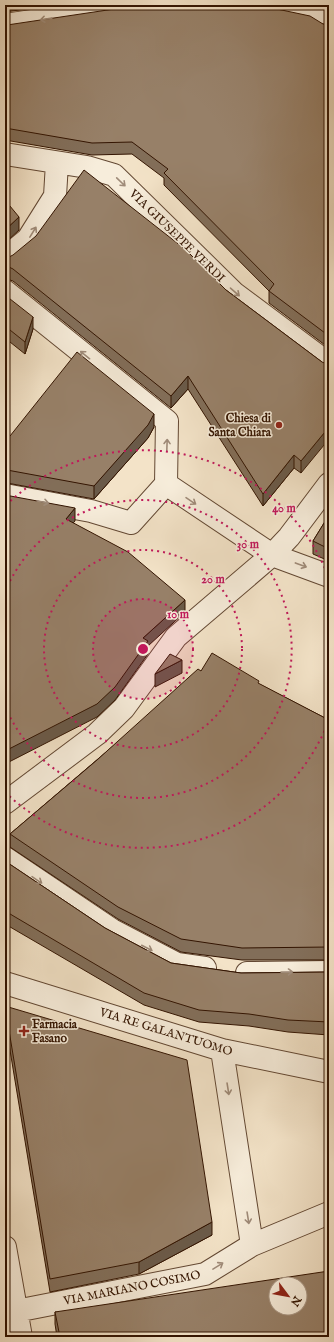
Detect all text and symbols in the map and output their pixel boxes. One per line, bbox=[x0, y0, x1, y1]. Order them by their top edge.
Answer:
one-way arrow bbox=[40, 15, 53, 23]
one-way arrow bbox=[116, 177, 126, 187]
street label: VIA GIUSEPPE VERDI bbox=[125, 186, 228, 286]
one-way arrow bbox=[29, 226, 37, 237]
one-way arrow bbox=[229, 288, 240, 297]
one-way arrow bbox=[79, 351, 90, 359]
place label: Chiesa di Santa Chiara bbox=[208, 411, 272, 440]
marker: Chiesa di Santa Chiara bbox=[274, 420, 284, 430]
one-way arrow bbox=[163, 439, 170, 452]
one-way arrow bbox=[185, 497, 196, 505]
one-way arrow bbox=[36, 499, 49, 507]
text: 40 m bbox=[272, 501, 297, 516]
text: 30 m bbox=[237, 537, 260, 552]
one-way arrow bbox=[294, 562, 306, 570]
text: 20 m bbox=[201, 572, 225, 587]
text: 10 m bbox=[167, 607, 190, 622]
centre of rings bbox=[136, 642, 150, 656]
one-way arrow bbox=[32, 876, 43, 884]
one-way arrow bbox=[141, 945, 153, 953]
one-way arrow bbox=[280, 969, 293, 976]
street label: VIA RE GALANTUOMO bbox=[97, 1004, 234, 1059]
place label: Farmacia Fasano bbox=[32, 1017, 78, 1046]
marker: Farmacia Fasano bbox=[19, 1026, 29, 1036]
one-way arrow bbox=[224, 1082, 232, 1095]
one-way arrow bbox=[244, 1211, 252, 1224]
one-way arrow bbox=[212, 1262, 224, 1270]
street label: VIA MARIANO COSIMO bbox=[61, 1267, 202, 1309]
north arrow bbox=[268, 1276, 308, 1316]
text: N bbox=[287, 1292, 305, 1309]

